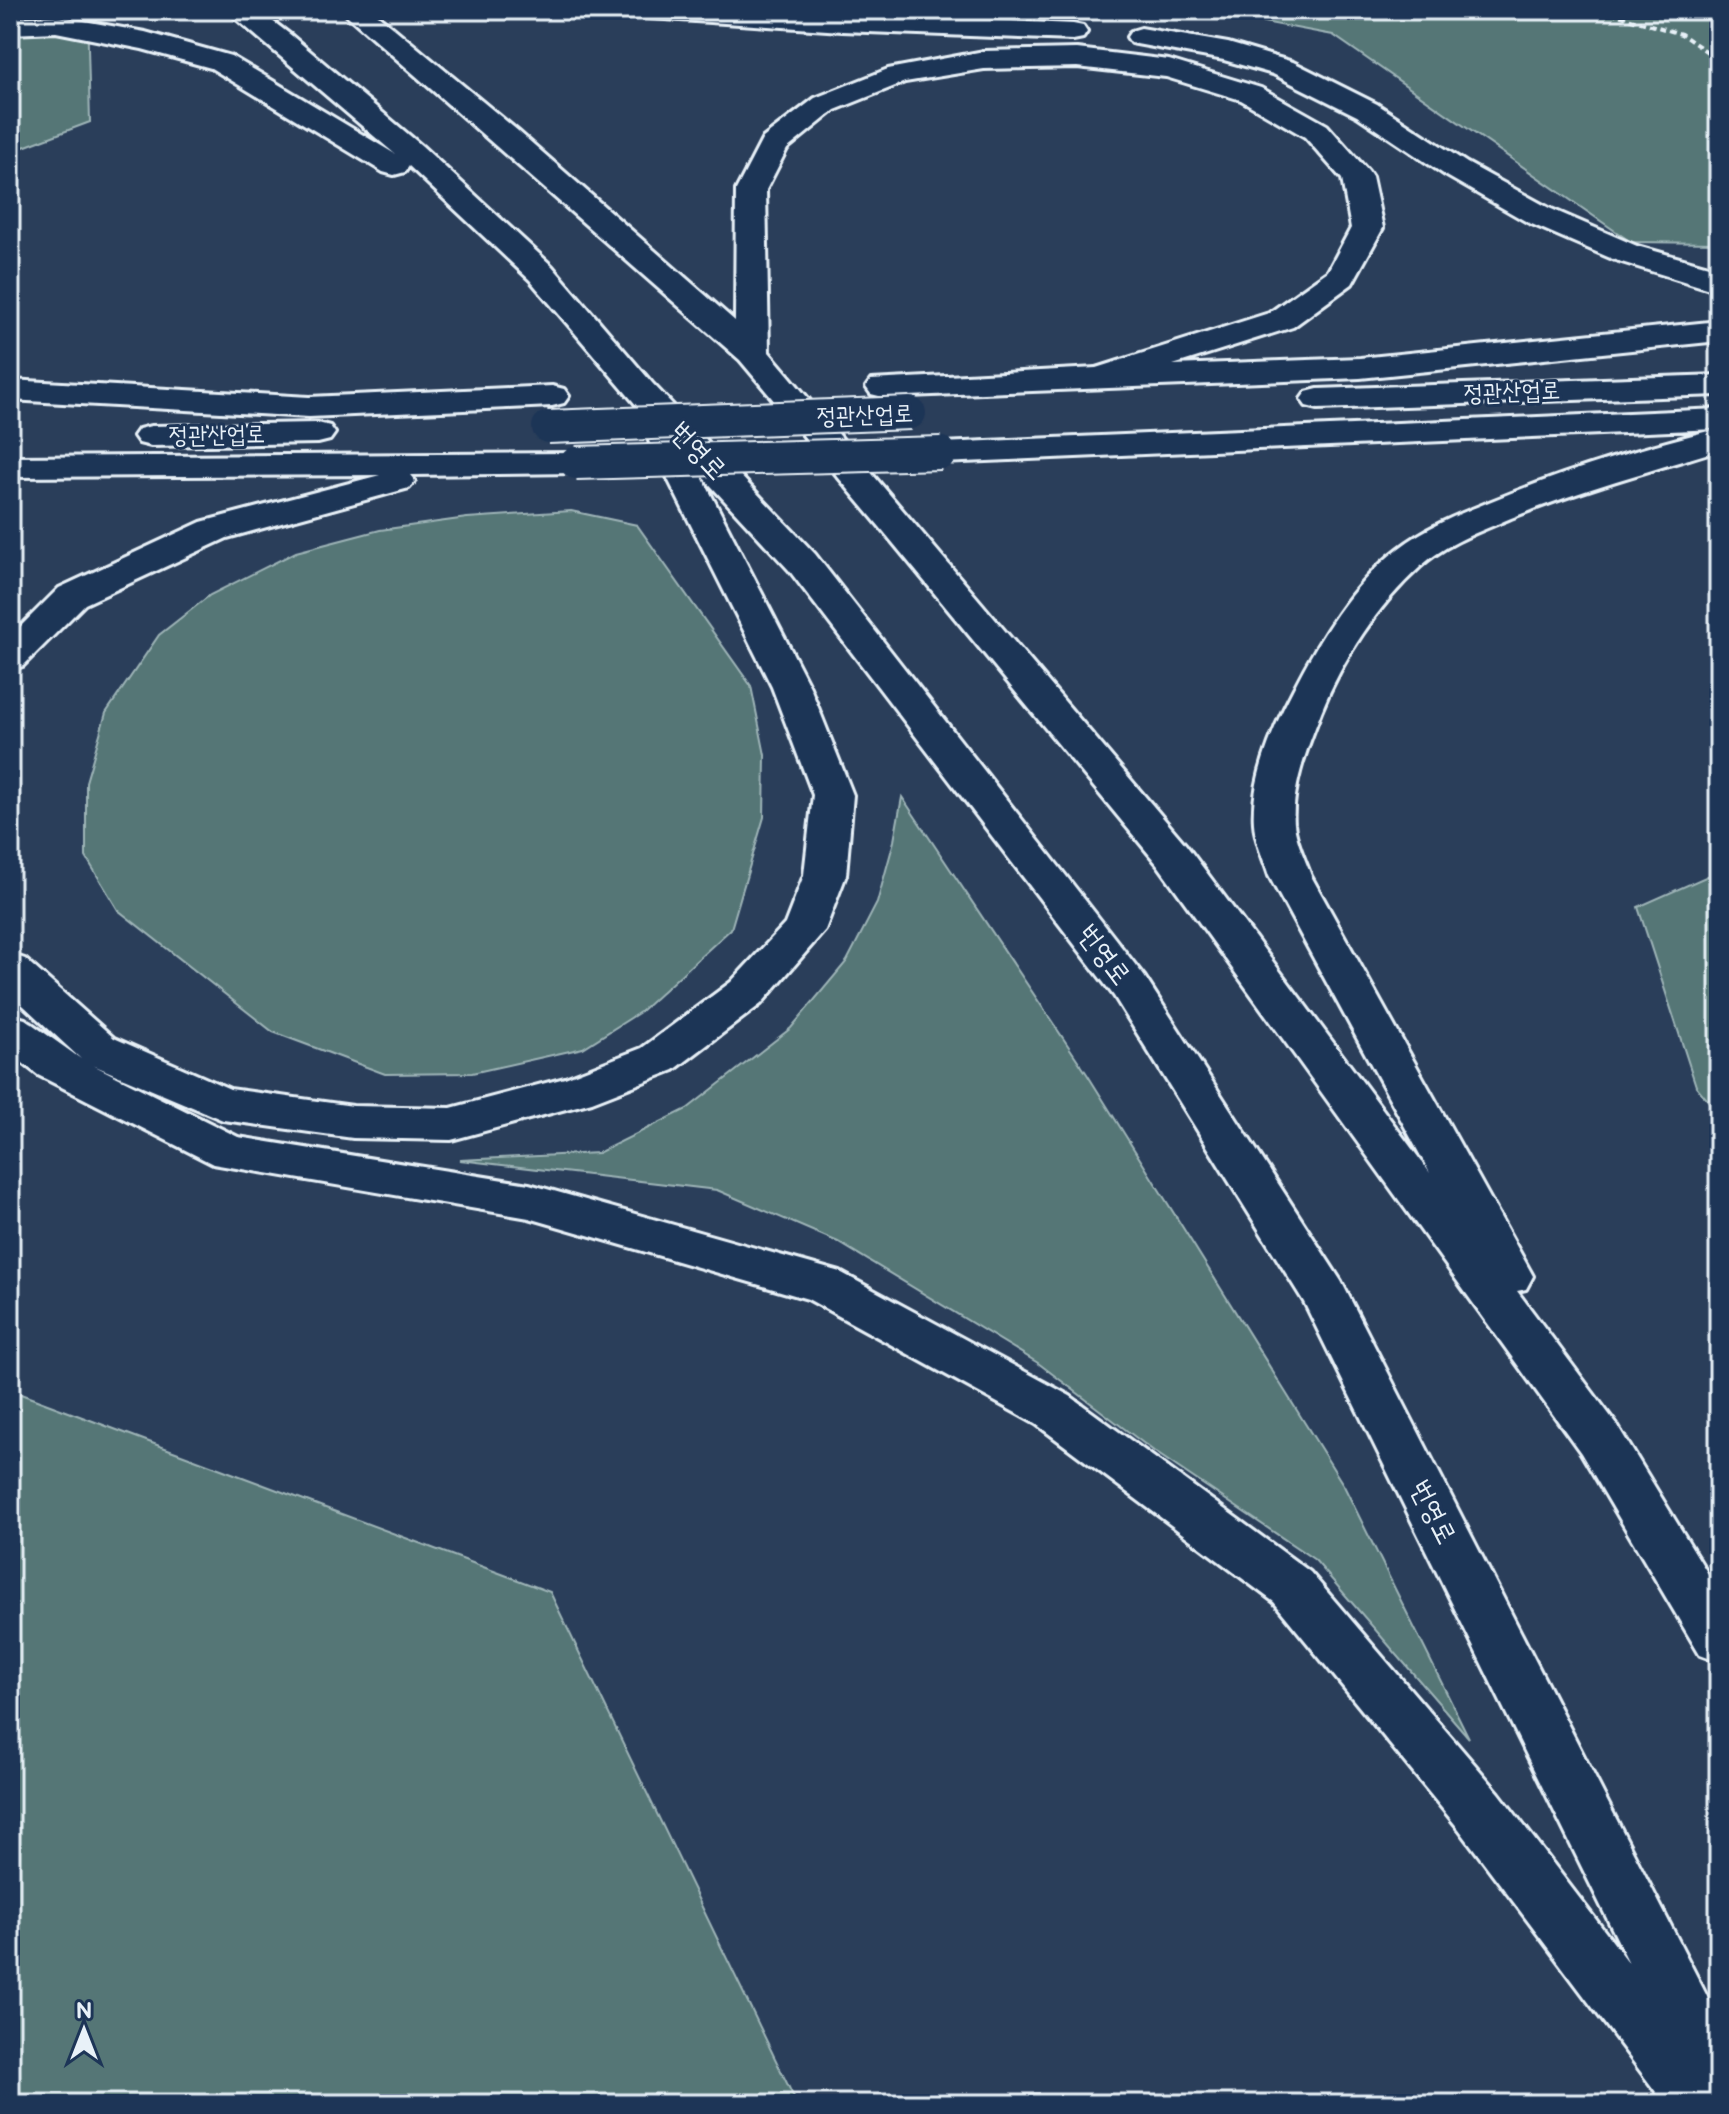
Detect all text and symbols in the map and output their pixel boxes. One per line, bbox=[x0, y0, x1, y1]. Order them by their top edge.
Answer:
street label: 정관산업로 bbox=[1463, 376, 1561, 408]
street label: 정관산업로 bbox=[816, 399, 914, 431]
street label: 번영로 bbox=[663, 415, 733, 487]
street label: 정관산업로 bbox=[168, 420, 266, 450]
street label: 번영로 bbox=[1070, 918, 1138, 992]
street label: 번영로 bbox=[1403, 1474, 1463, 1550]
north arrow bbox=[44, 1990, 124, 2070]
text: N bbox=[76, 1998, 92, 2025]

